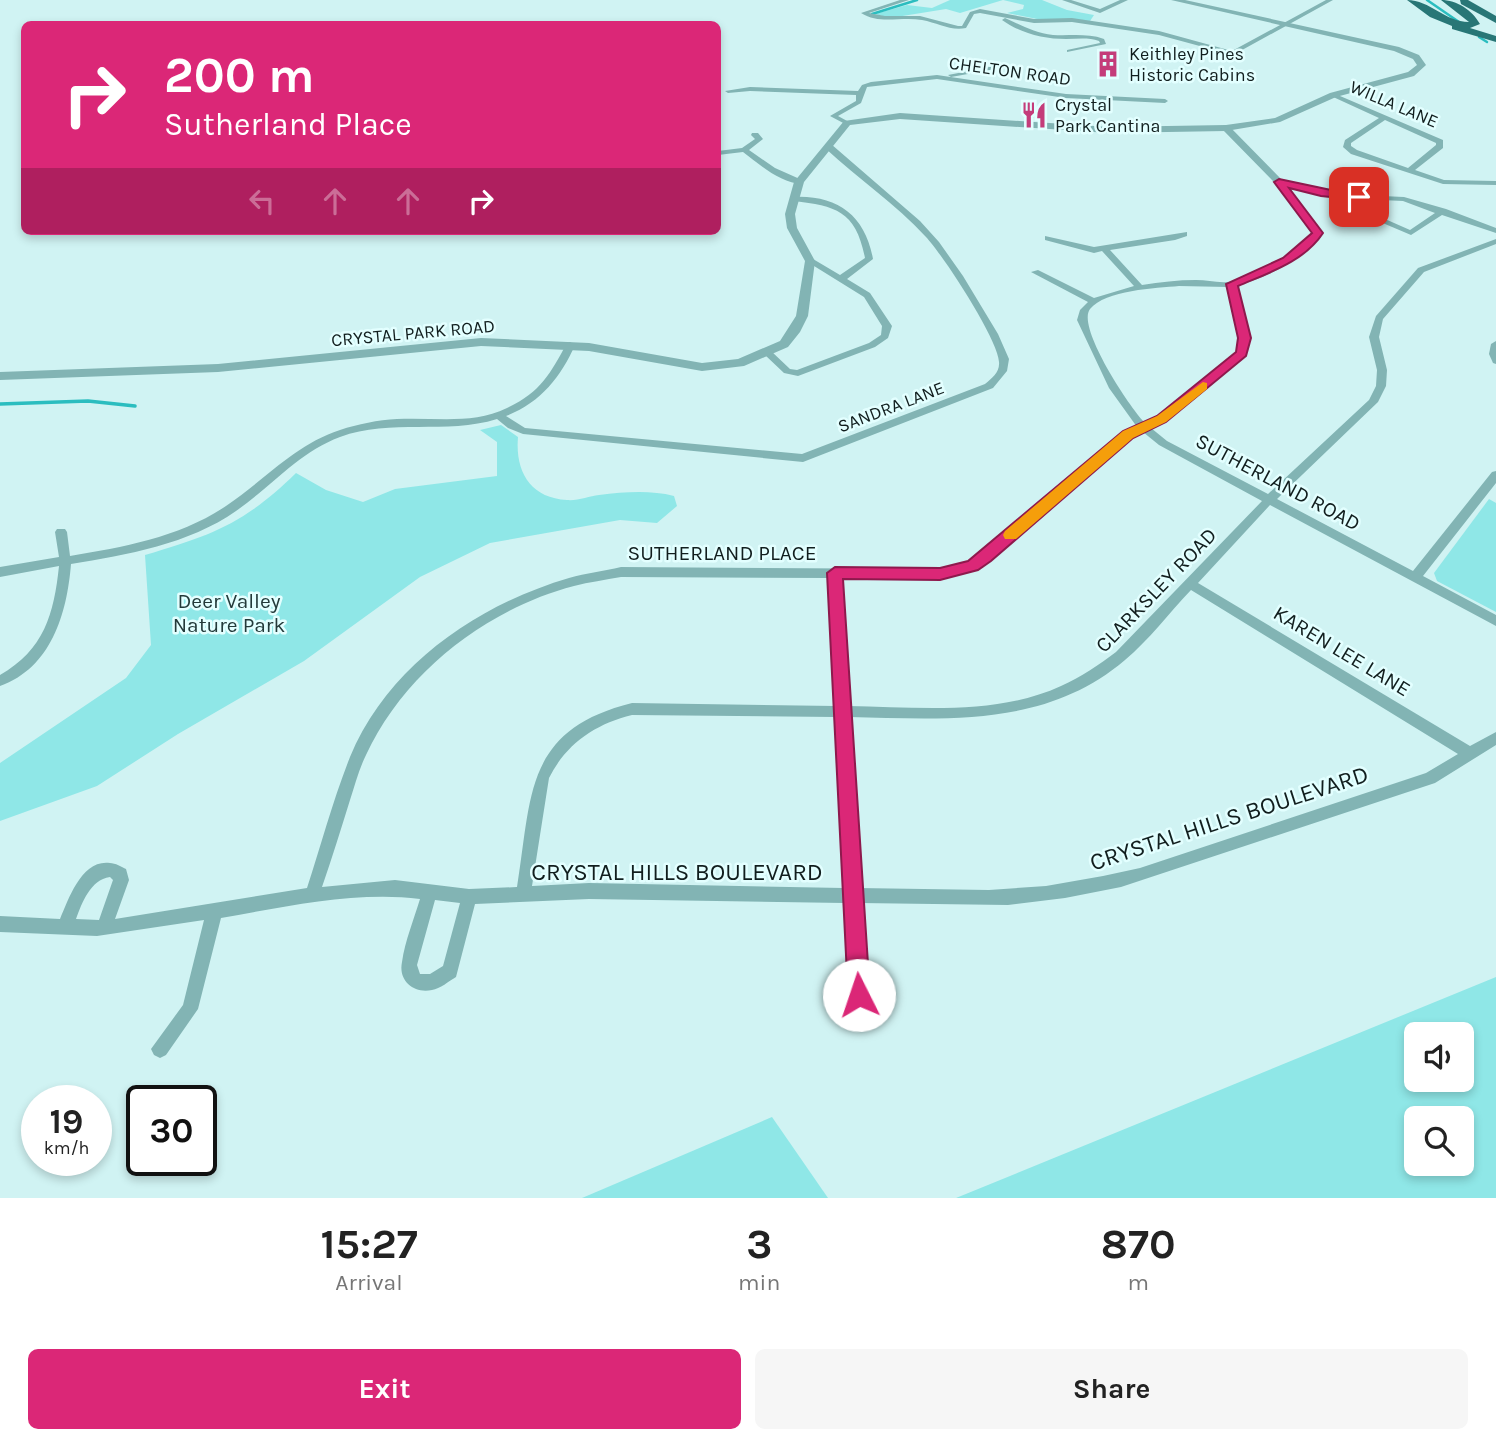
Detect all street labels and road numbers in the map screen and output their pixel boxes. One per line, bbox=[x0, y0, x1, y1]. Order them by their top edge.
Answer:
street label: CHELTON ROAD bbox=[948, 52, 1072, 90]
street label: WILLA LANE bbox=[1347, 76, 1441, 132]
street label: CRYSTAL PARK ROAD bbox=[330, 315, 496, 351]
street label: SANDRA LANE bbox=[835, 377, 947, 437]
street label: SUTHERLAND ROAD bbox=[1192, 428, 1364, 536]
street label: CLARKSLEY ROAD bbox=[1091, 523, 1221, 657]
street label: SUTHERLAND PLACE bbox=[628, 541, 816, 565]
street label: KAREN LEE LANE bbox=[1269, 601, 1415, 701]
street label: CRYSTAL HILLS BOULEVARD bbox=[1086, 760, 1372, 876]
street label: CRYSTAL HILLS BOULEVARD bbox=[531, 858, 823, 886]

